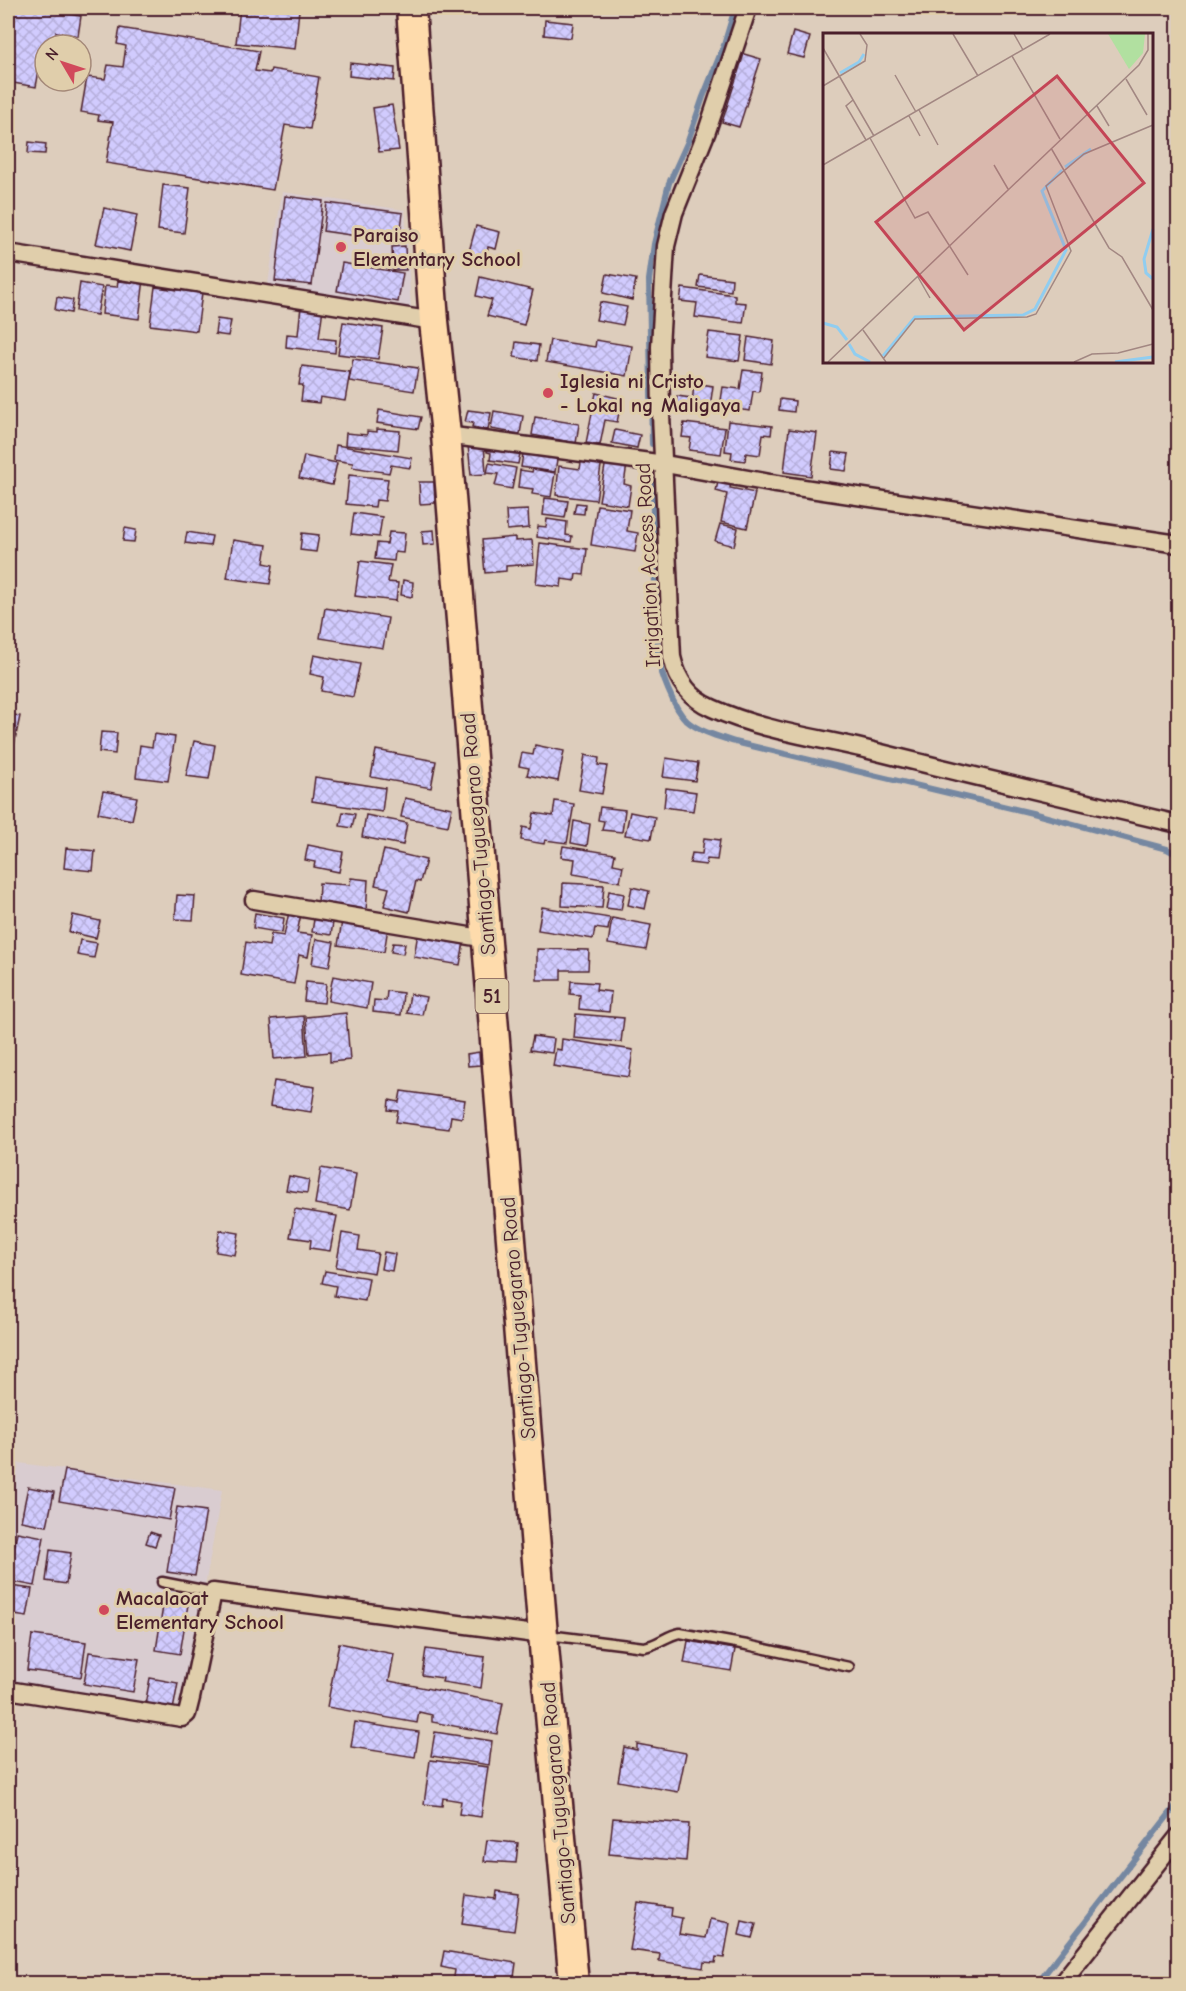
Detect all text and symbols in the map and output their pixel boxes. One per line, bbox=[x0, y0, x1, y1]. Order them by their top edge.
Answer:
north arrow bbox=[33, 33, 93, 93]
inset map bbox=[823, 33, 1153, 363]
text: N bbox=[42, 44, 62, 64]
place label: Paraiso Elementary School bbox=[353, 223, 521, 271]
marker: Paraiso Elementary School bbox=[334, 240, 348, 254]
place label: Iglesia ni Cristo - Lokal ng Maligaya bbox=[560, 369, 741, 417]
marker: Iglesia ni Cristo - Lokal ng Maligaya bbox=[541, 386, 555, 400]
street label: Irrigation Access Road bbox=[631, 462, 665, 668]
street label: Santiago-Tuguegarao Road bbox=[455, 712, 501, 956]
road number: 51 bbox=[476, 979, 508, 1013]
street label: Santiago-Tuguegarao Road bbox=[495, 1196, 541, 1440]
place label: Macalaoat Elementary School bbox=[116, 1586, 284, 1634]
marker: Macalaoat Elementary School bbox=[97, 1603, 111, 1617]
street label: Santiago-Tuguegarao Road bbox=[535, 1681, 581, 1925]

